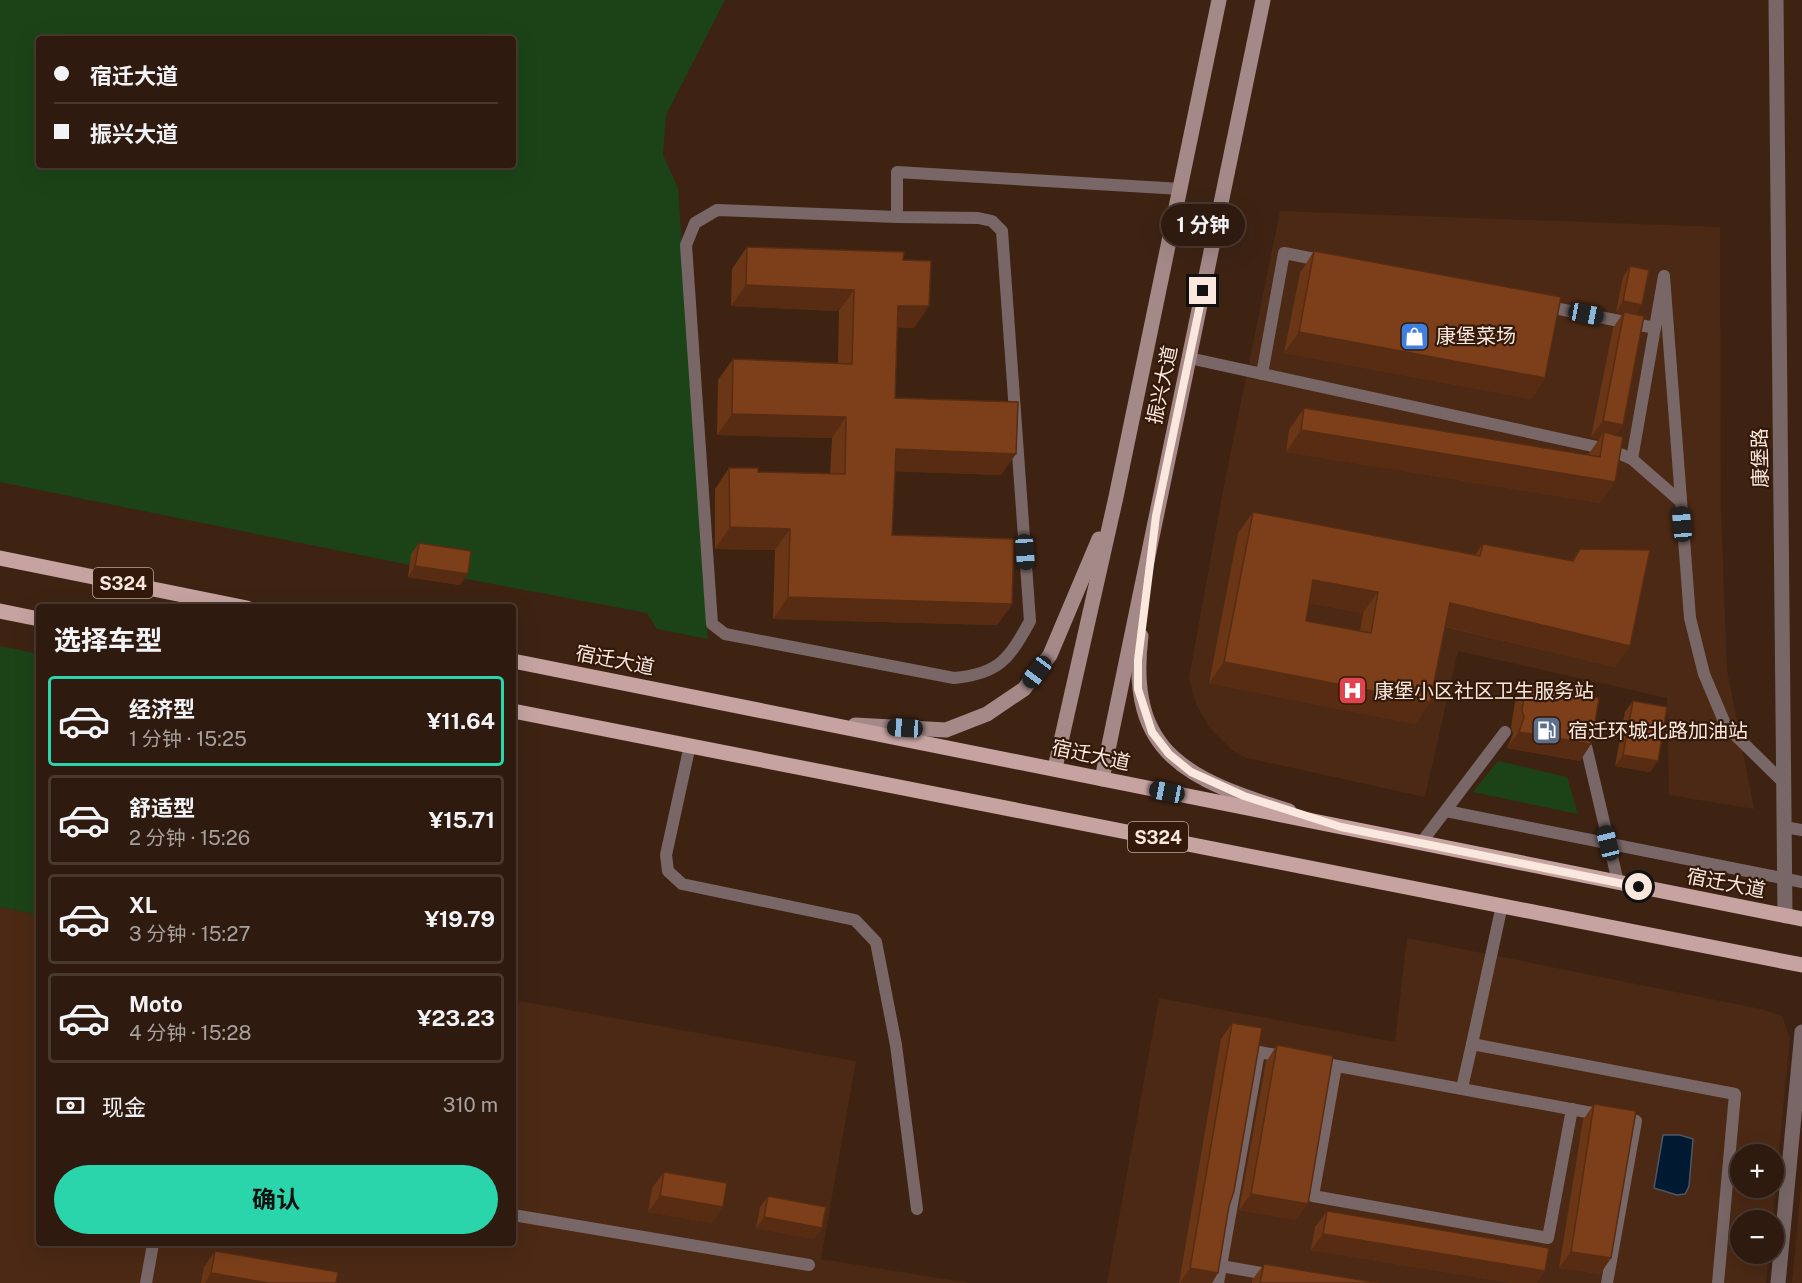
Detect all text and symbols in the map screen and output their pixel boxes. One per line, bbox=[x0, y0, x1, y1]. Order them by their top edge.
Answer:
text: 宿迁大道 bbox=[90, 63, 178, 89]
text: 振兴大道 bbox=[90, 121, 178, 147]
callout: 1 分钟 bbox=[1161, 204, 1245, 246]
text: 1 分钟 bbox=[1176, 213, 1230, 237]
route end bbox=[1189, 277, 1216, 304]
car bbox=[1567, 302, 1605, 326]
shop icon: 康堡菜场 bbox=[1399, 320, 1431, 352]
place label: 康堡菜场 bbox=[1436, 324, 1516, 348]
street label: 振兴大道 bbox=[1142, 343, 1182, 427]
street label: 康堡路 bbox=[1747, 428, 1773, 488]
car bbox=[1671, 505, 1693, 543]
car bbox=[1015, 533, 1035, 571]
road number: S324 bbox=[93, 568, 153, 598]
text: 选择车型 bbox=[54, 624, 162, 656]
street label: 宿迁大道 bbox=[573, 641, 657, 679]
car bbox=[1019, 652, 1055, 692]
hospital icon: 康堡小区社区卫生服务站 bbox=[1337, 675, 1369, 707]
place label: 康堡小区社区卫生服务站 bbox=[1374, 679, 1594, 703]
icon: car bbox=[57, 694, 111, 748]
text: 经济型 bbox=[129, 696, 195, 722]
text: ¥11.64 bbox=[427, 708, 495, 734]
fuel station icon: 宿迁环城北路加油站 bbox=[1531, 715, 1563, 747]
car bbox=[886, 718, 924, 738]
place label: 宿迁环城北路加油站 bbox=[1568, 719, 1748, 743]
text: 1 分钟 · 15:25 bbox=[129, 727, 247, 751]
street label: 宿迁大道 bbox=[1049, 735, 1133, 775]
car bbox=[1148, 780, 1186, 804]
icon: car bbox=[57, 793, 111, 847]
text: 舒适型 bbox=[129, 795, 195, 821]
text: ¥15.71 bbox=[429, 807, 495, 833]
road number: S324 bbox=[1128, 822, 1188, 852]
car bbox=[1595, 823, 1621, 863]
text: 2 分钟 · 15:26 bbox=[129, 826, 250, 850]
street label: 宿迁大道 bbox=[1684, 864, 1768, 902]
route start bbox=[1625, 873, 1652, 900]
icon: car bbox=[57, 892, 111, 946]
text: XL bbox=[129, 892, 157, 918]
text: ¥19.79 bbox=[424, 906, 495, 932]
text: 3 分钟 · 15:27 bbox=[129, 922, 250, 946]
icon: car bbox=[57, 991, 111, 1045]
text: Moto bbox=[129, 991, 183, 1017]
text: ¥23.23 bbox=[417, 1005, 495, 1031]
text: 4 分钟 · 15:28 bbox=[129, 1021, 251, 1045]
icon: cash bbox=[54, 1089, 87, 1122]
text: 310 m bbox=[443, 1093, 498, 1117]
text: 现金 bbox=[102, 1094, 146, 1120]
map controls bbox=[1730, 1144, 1784, 1264]
button: + bbox=[1730, 1144, 1784, 1198]
button: 确认 bbox=[54, 1165, 498, 1234]
button: − bbox=[1730, 1210, 1784, 1264]

